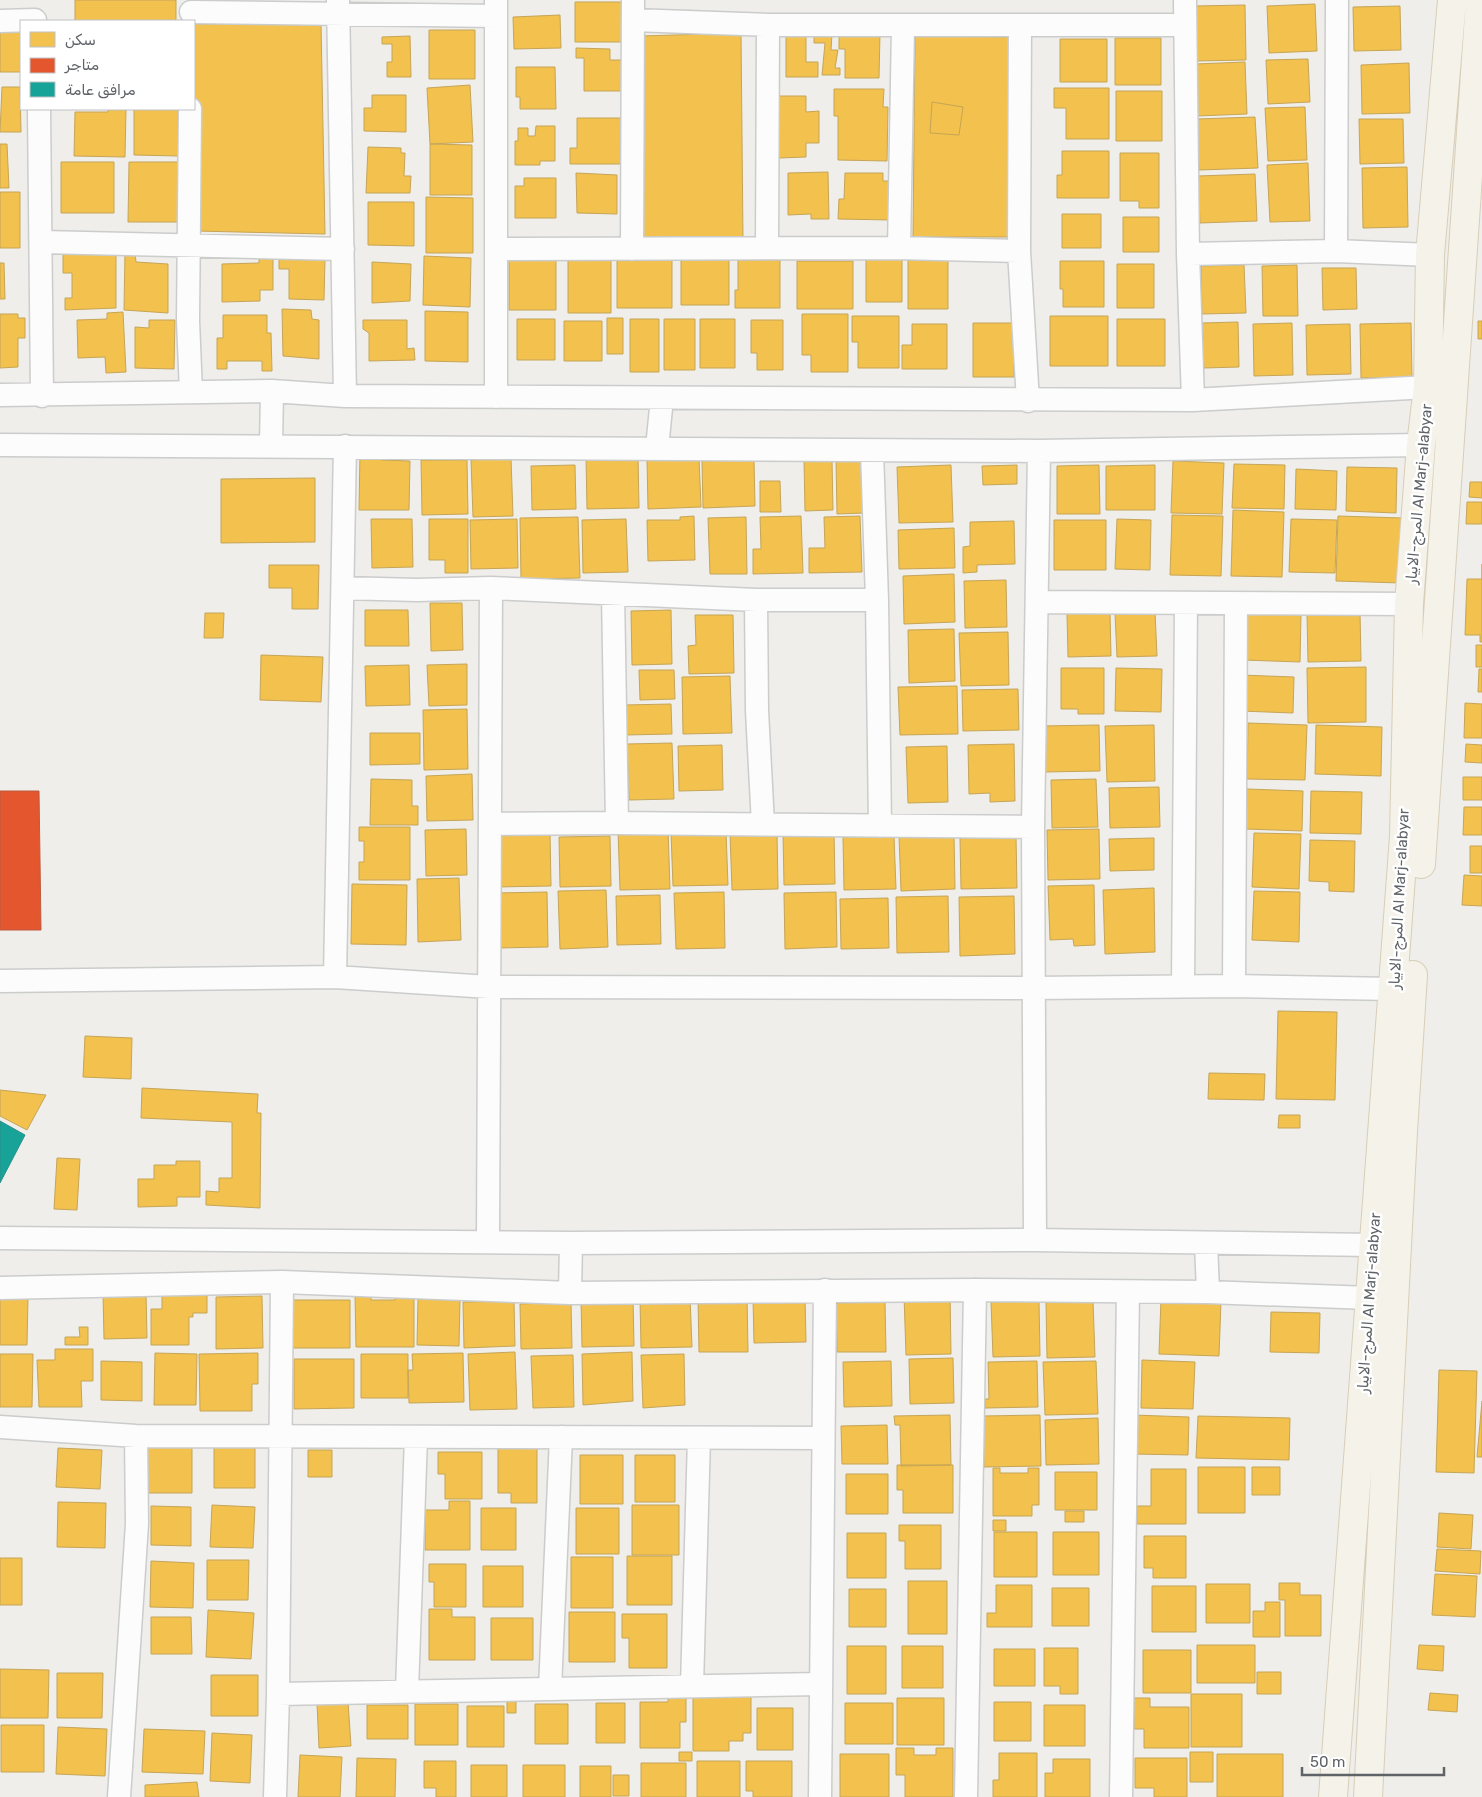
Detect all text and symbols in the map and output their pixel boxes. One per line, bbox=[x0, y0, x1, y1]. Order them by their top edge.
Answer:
legend bbox=[20, 20, 195, 110]
text: سكن bbox=[65, 31, 96, 49]
text: متاجر bbox=[64, 56, 99, 74]
text: مرافق عامة bbox=[65, 81, 136, 99]
street label: المرج-الابيار Al Marj-alabyar bbox=[1402, 403, 1438, 586]
street label: المرج-الابيار Al Marj-alabyar bbox=[1385, 808, 1415, 991]
street label: المرج-الابيار Al Marj-alabyar bbox=[1354, 1212, 1386, 1395]
scale bar bbox=[1302, 1744, 1444, 1776]
text: 50 m bbox=[1310, 1753, 1345, 1771]

